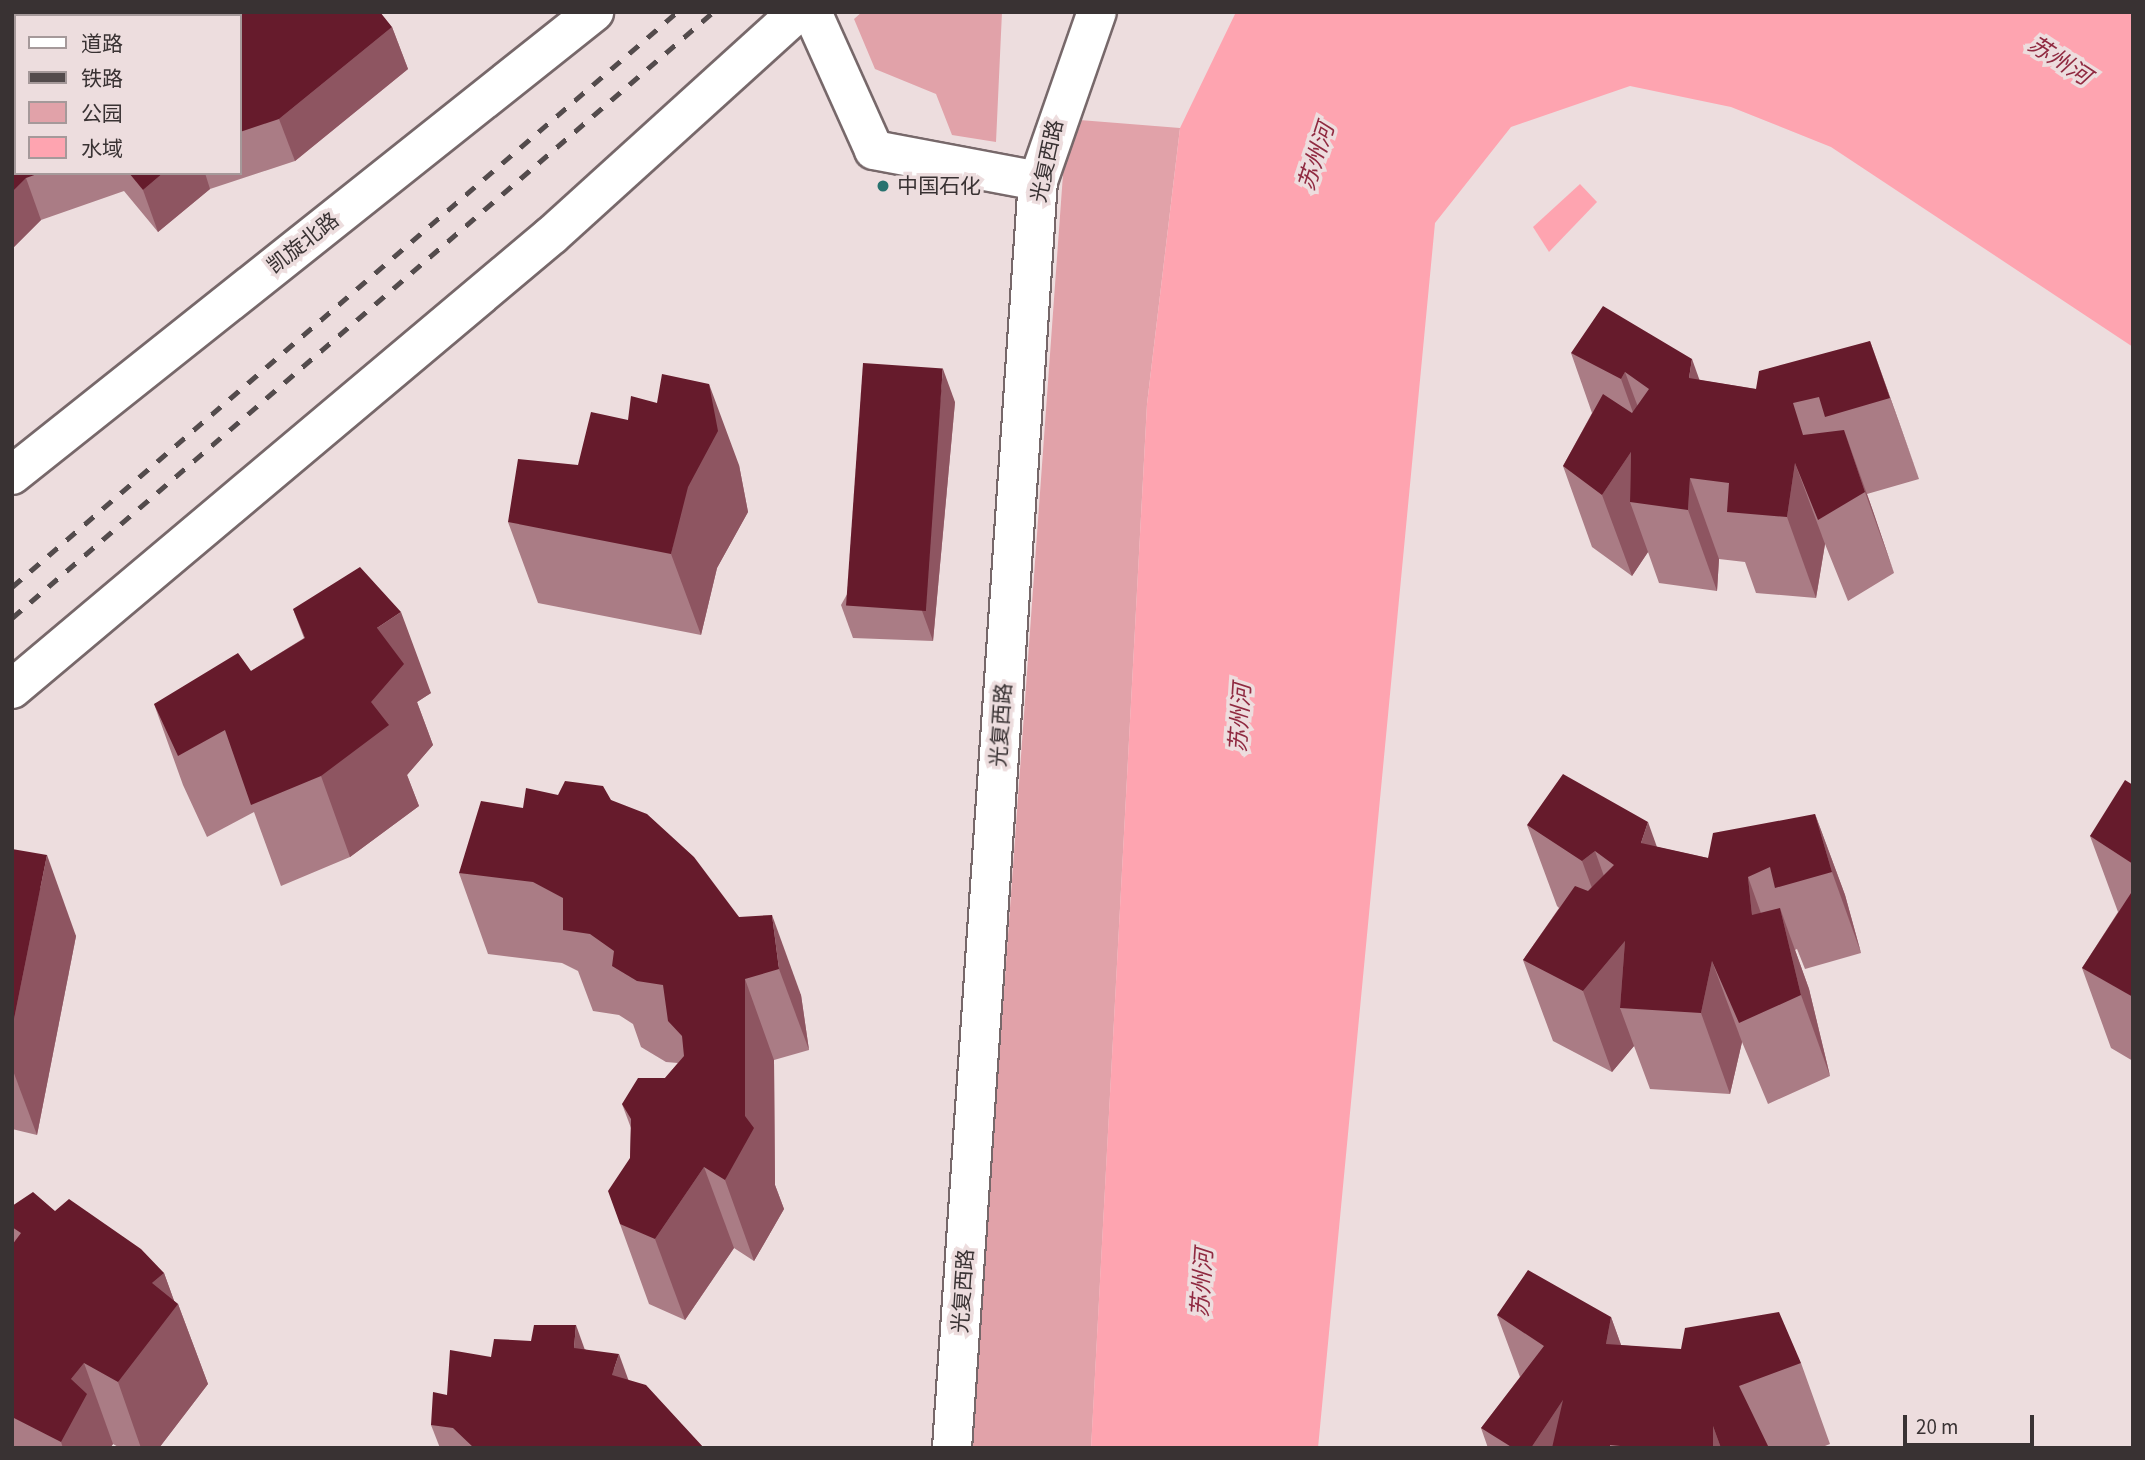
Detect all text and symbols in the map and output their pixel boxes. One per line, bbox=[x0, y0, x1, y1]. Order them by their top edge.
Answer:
legend bbox=[14, 14, 242, 175]
text: 道路 bbox=[81, 29, 123, 59]
water label: 苏州河 bbox=[2023, 31, 2095, 91]
text: 铁路 bbox=[81, 64, 123, 94]
text: 公园 bbox=[81, 99, 123, 129]
street label: 光复西路 bbox=[1026, 117, 1068, 205]
water label: 苏州河 bbox=[1293, 120, 1341, 194]
text: 水域 bbox=[81, 134, 123, 164]
place label: 中国石化 bbox=[897, 173, 981, 199]
marker: 中国石化 bbox=[875, 178, 891, 194]
street label: 凯旋北路 bbox=[262, 207, 344, 279]
street label: 光复西路 bbox=[986, 682, 1016, 768]
water label: 苏州河 bbox=[1225, 683, 1257, 753]
street label: 光复西路 bbox=[948, 1248, 978, 1334]
water label: 苏州河 bbox=[1187, 1248, 1219, 1318]
scale bar bbox=[1907, 1400, 2038, 1444]
text: 20 m bbox=[1916, 1412, 1958, 1442]

